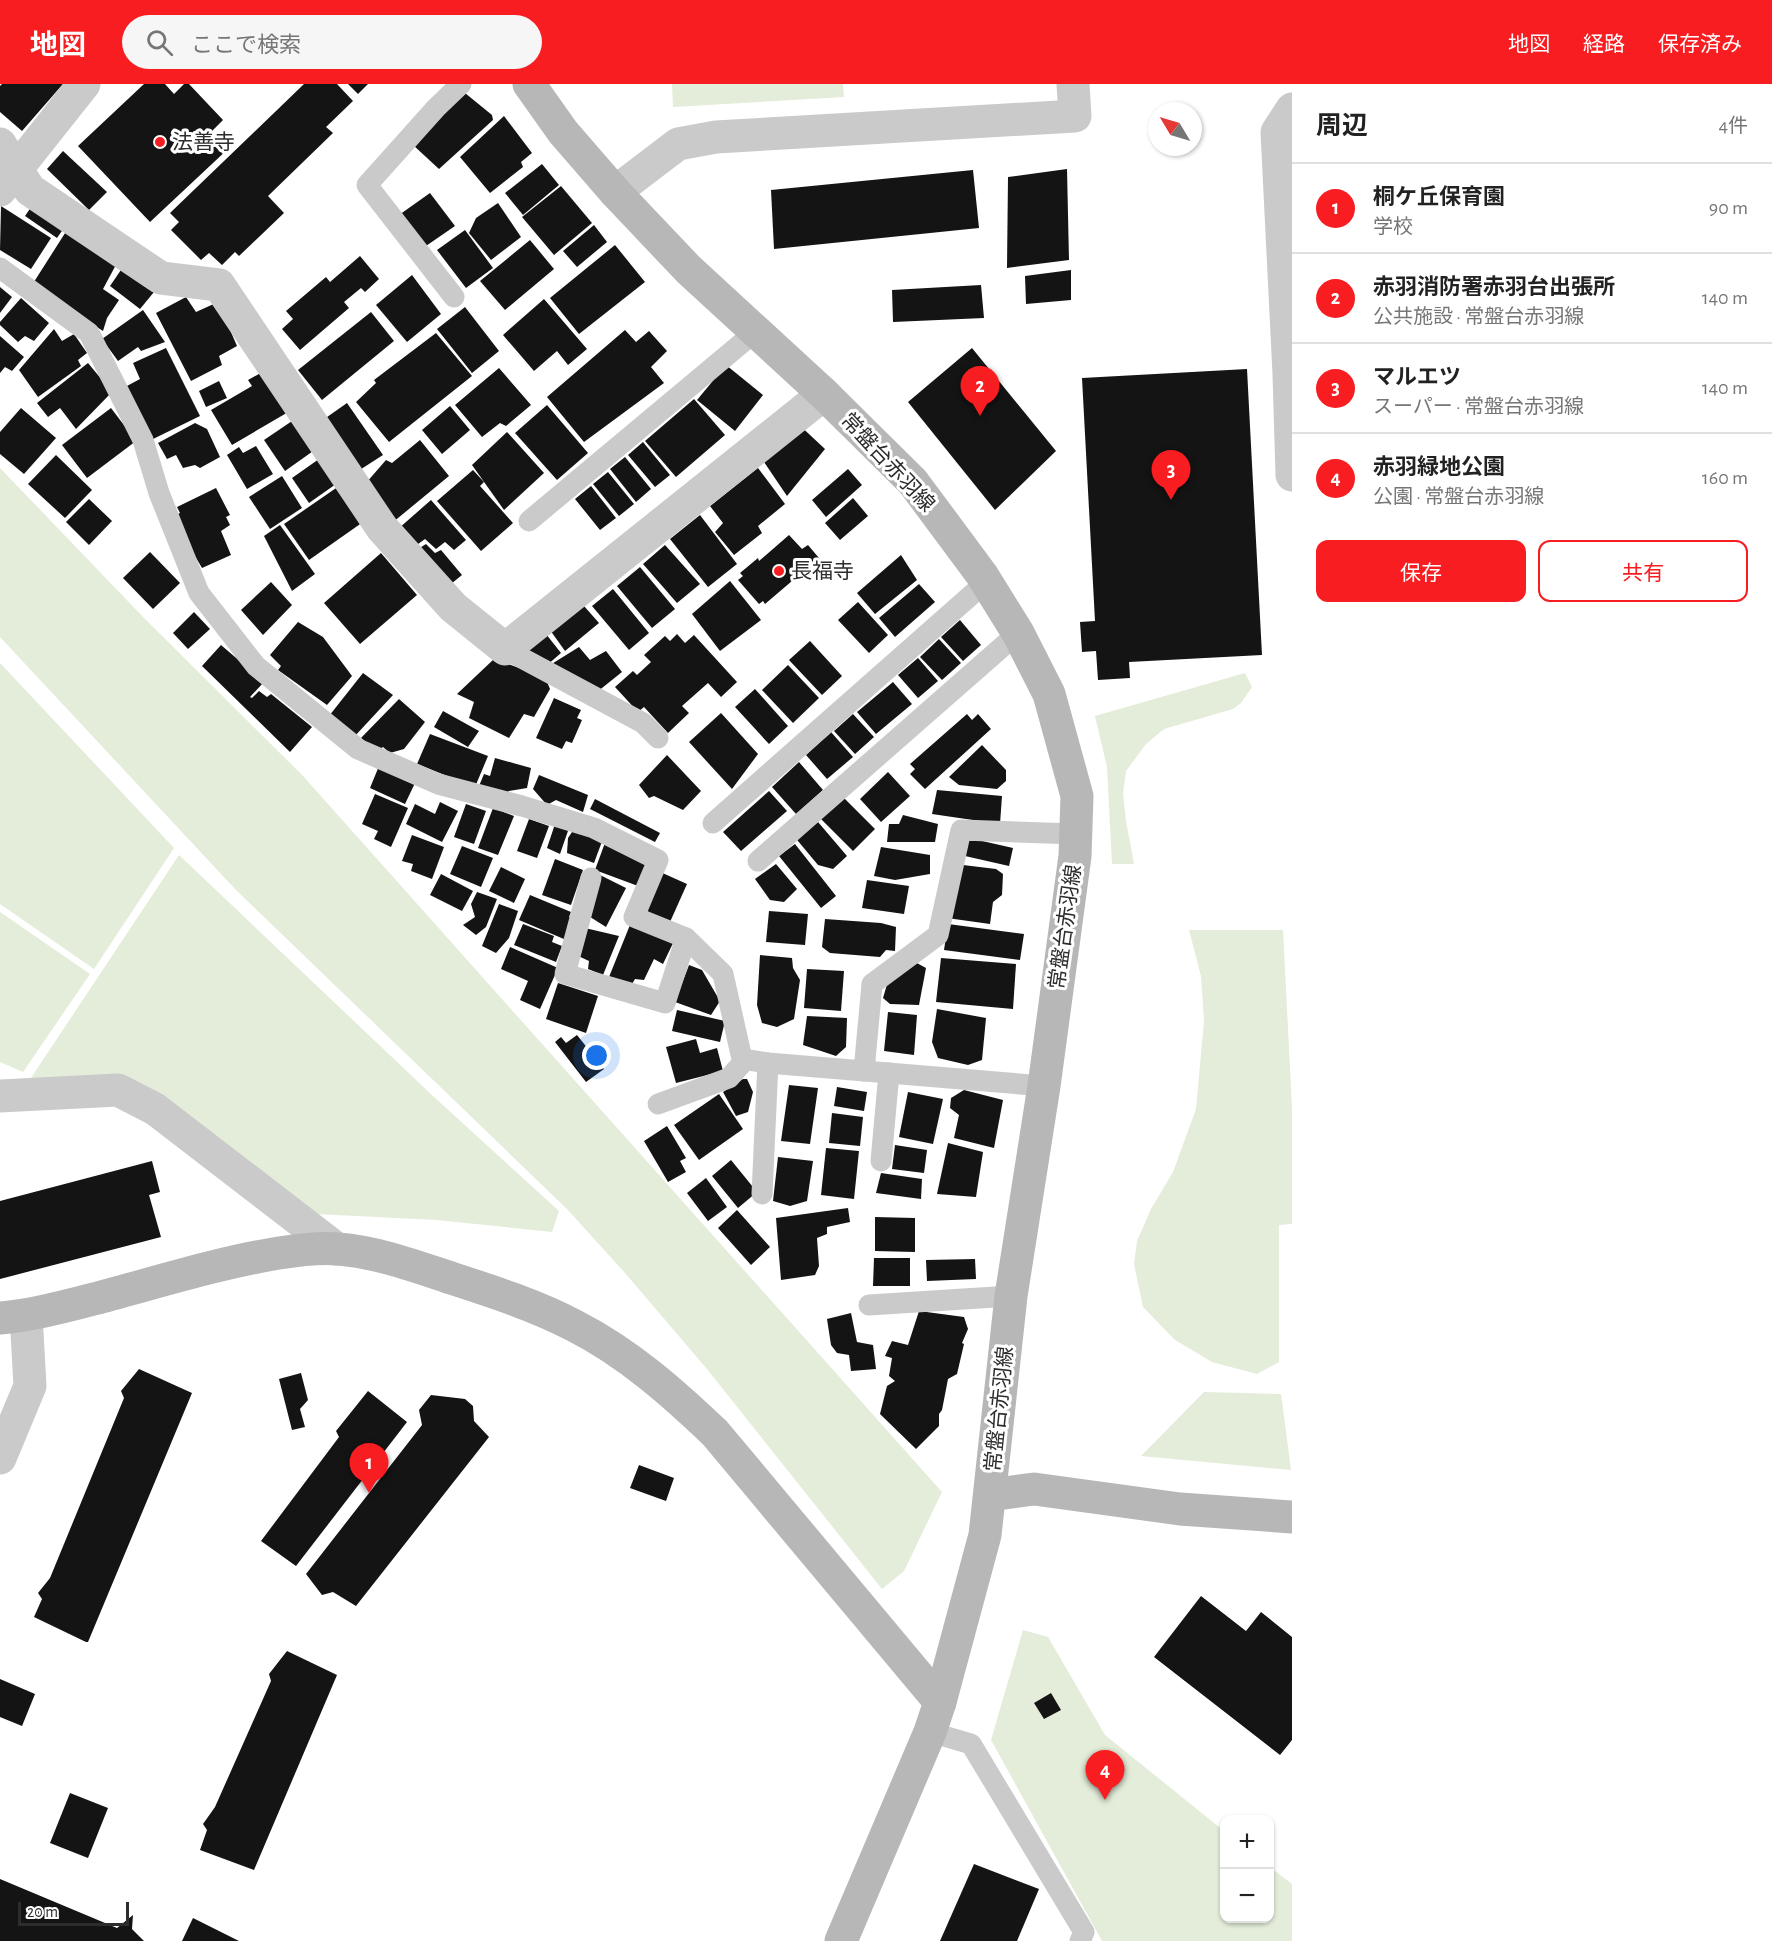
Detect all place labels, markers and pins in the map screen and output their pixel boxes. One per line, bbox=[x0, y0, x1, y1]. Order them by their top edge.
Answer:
place label: 法善寺 bbox=[172, 131, 235, 153]
marker: 法善寺 bbox=[153, 135, 167, 149]
pin: 2 bbox=[960, 366, 1000, 416]
pin: 3 bbox=[1152, 450, 1190, 500]
place label: 長福寺 bbox=[791, 560, 854, 582]
marker: 長福寺 bbox=[772, 564, 786, 578]
pin: 1 bbox=[350, 1444, 388, 1493]
pin: 4 bbox=[1086, 1750, 1124, 1800]

